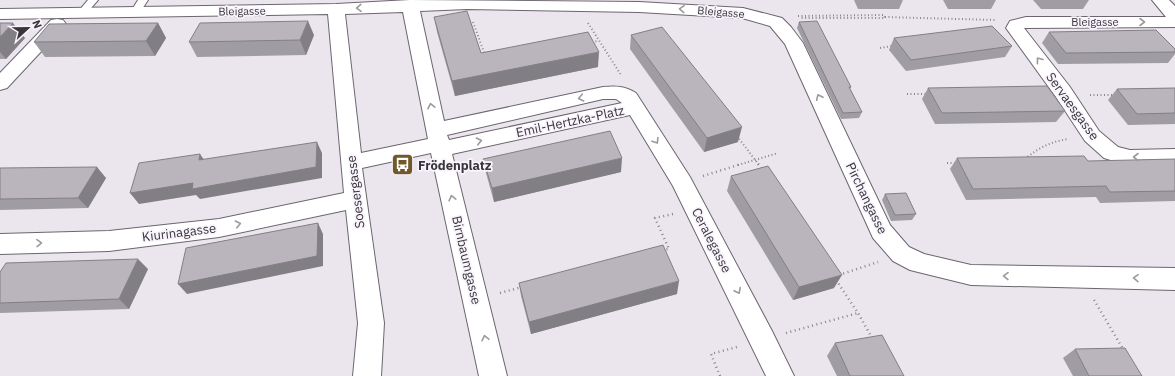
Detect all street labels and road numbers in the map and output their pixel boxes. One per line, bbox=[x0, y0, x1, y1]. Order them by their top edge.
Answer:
street label: Bleigasse bbox=[697, 3, 745, 21]
street label: Bleigasse bbox=[218, 4, 266, 18]
street label: Bleigasse bbox=[1071, 15, 1119, 29]
street label: Servaesgasse bbox=[1042, 69, 1103, 144]
street label: Emil-Hertzka-Platz bbox=[514, 102, 626, 141]
street label: Soesergasse bbox=[343, 154, 368, 229]
street label: Pirchangasse bbox=[842, 160, 891, 237]
street label: Ceralegasse bbox=[688, 205, 735, 276]
street label: Birnbaumgasse bbox=[448, 214, 485, 306]
street label: Kiurinagasse bbox=[141, 220, 217, 245]

